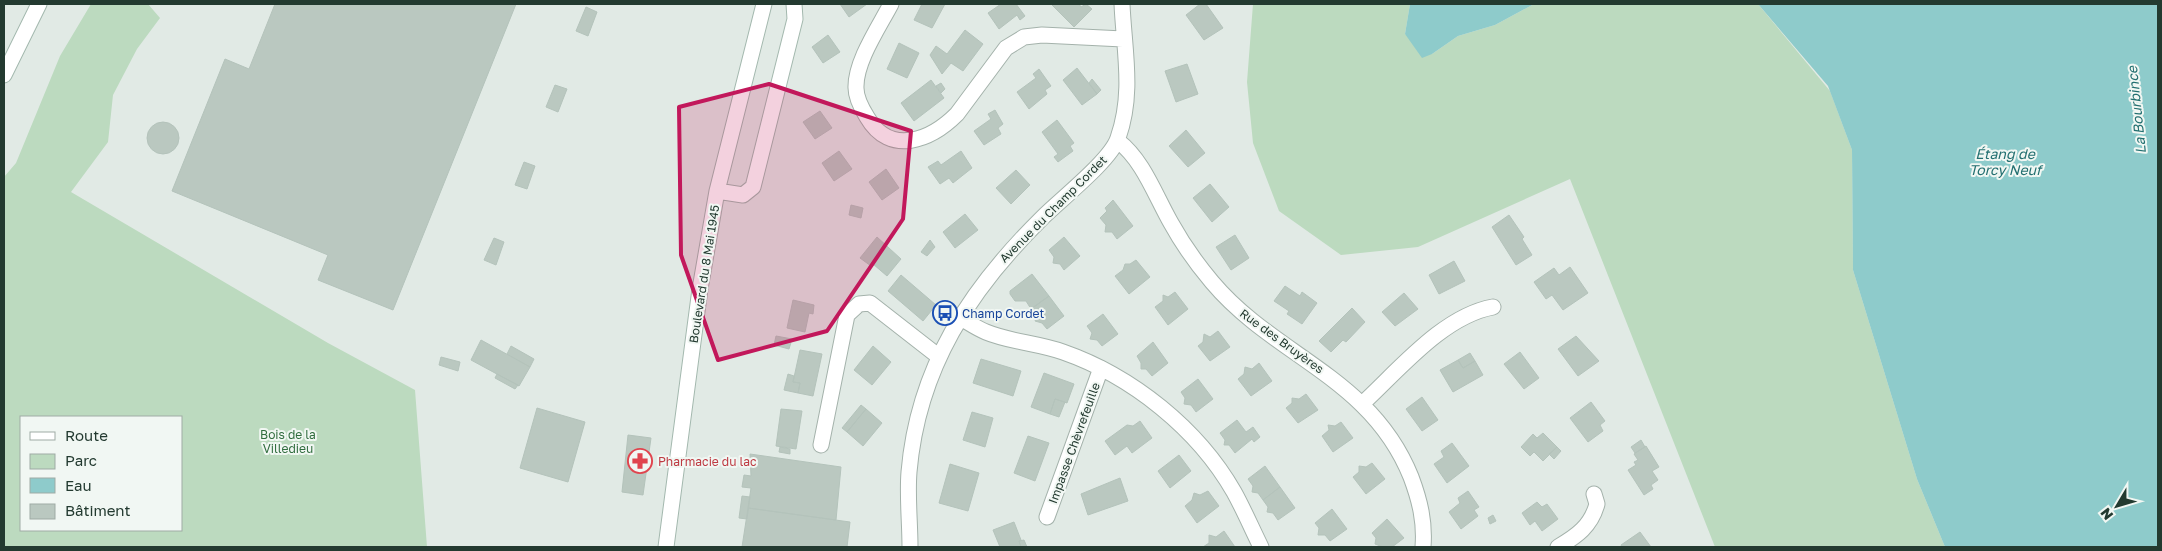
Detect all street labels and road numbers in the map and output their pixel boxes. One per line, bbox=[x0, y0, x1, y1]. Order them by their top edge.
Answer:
street label: Avenue du Champ Cordet bbox=[996, 152, 1110, 266]
street label: Boulevard du 8 Mai 1945 bbox=[686, 204, 722, 344]
street label: Rue des Bruyères bbox=[1237, 305, 1327, 377]
street label: Impasse Chèvrefeuille bbox=[1045, 380, 1103, 506]

